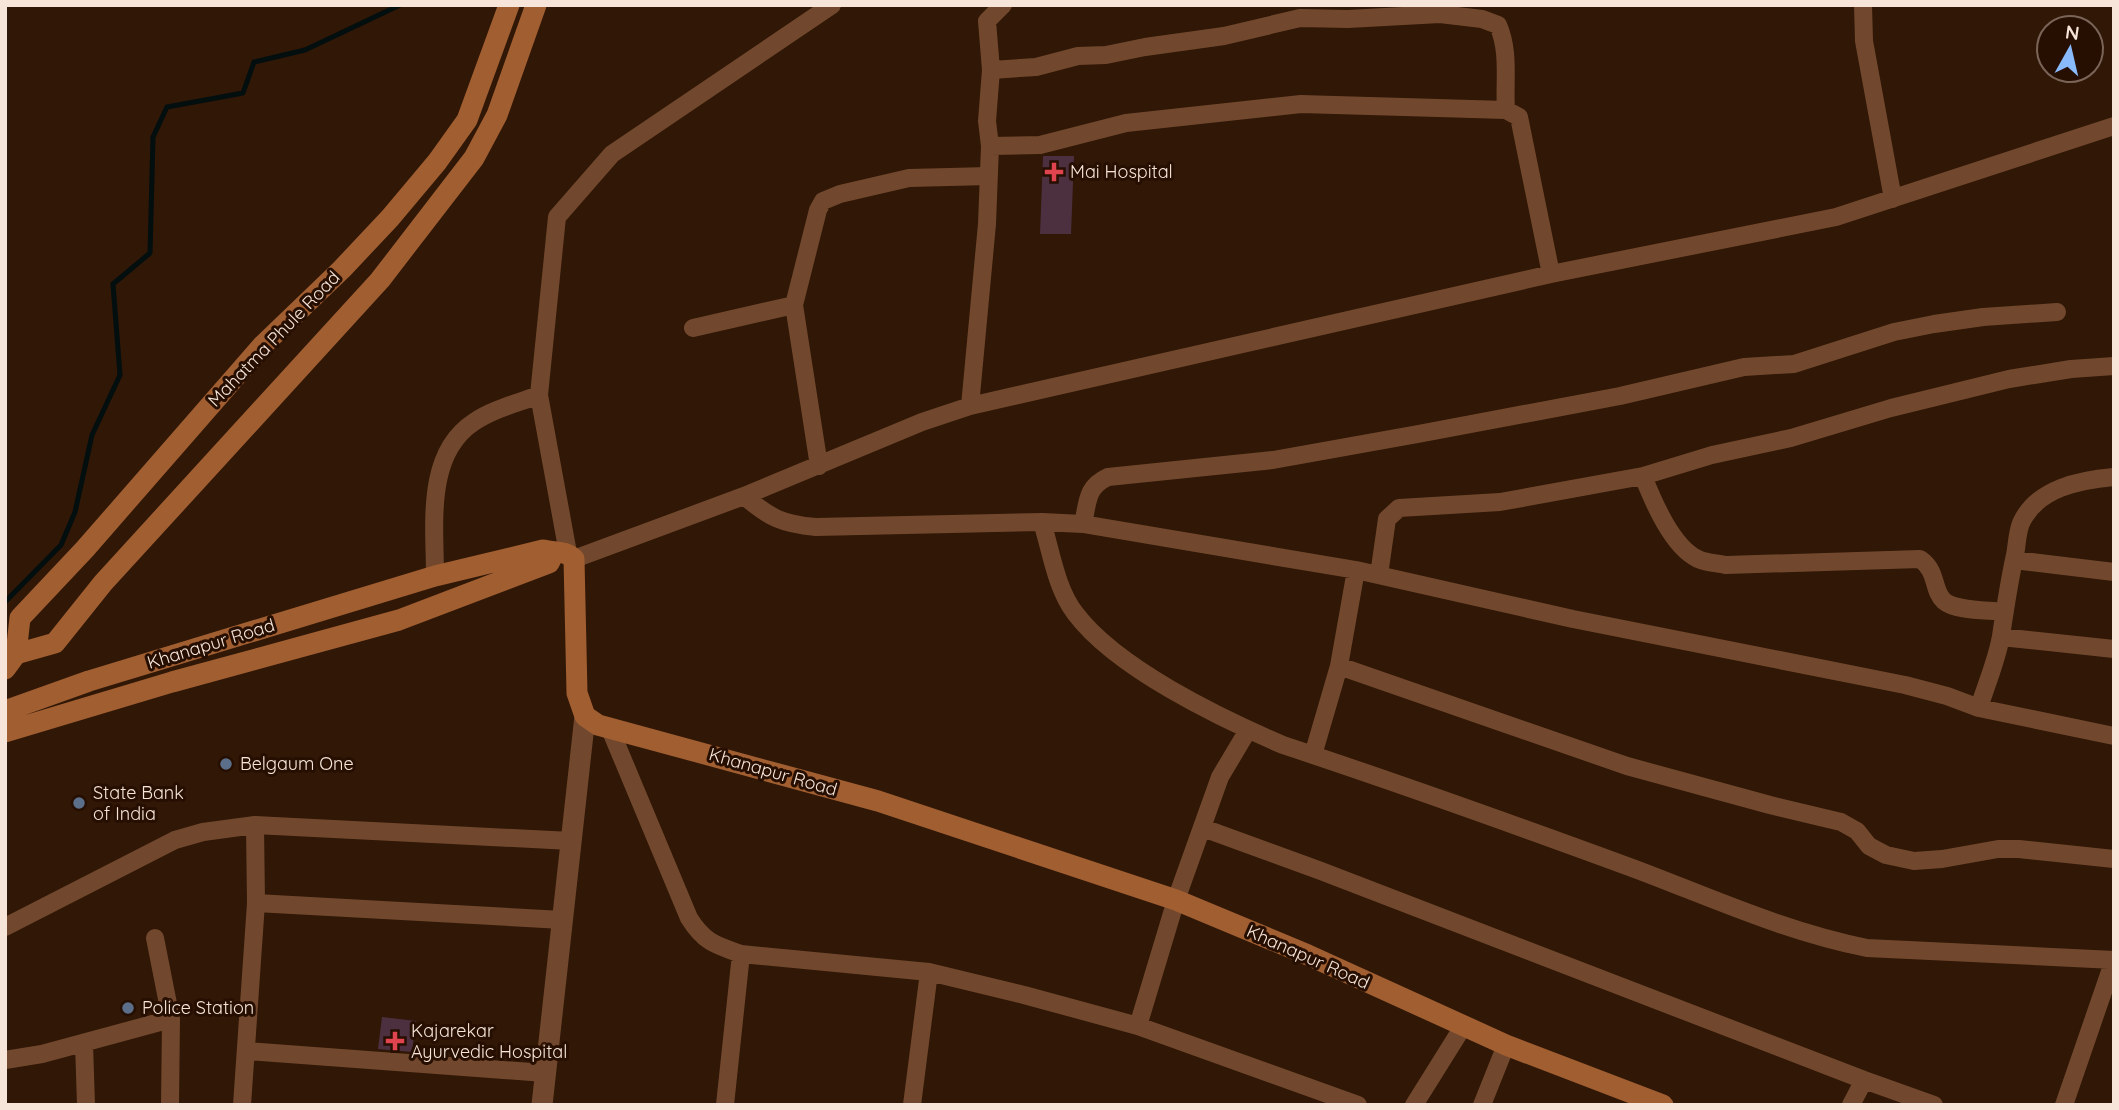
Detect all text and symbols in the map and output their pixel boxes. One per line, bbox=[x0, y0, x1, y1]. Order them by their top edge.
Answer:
north arrow bbox=[2035, 14, 2105, 84]
text: N bbox=[2064, 19, 2081, 45]
place label: Mai Hospital bbox=[1070, 160, 1173, 183]
marker: Mai Hospital bbox=[1044, 162, 1064, 182]
street label: Mahatma Phule Road bbox=[203, 266, 344, 411]
street label: Khanapur Road bbox=[144, 613, 277, 674]
street label: Khanapur Road bbox=[706, 742, 840, 801]
place label: Belgaum One bbox=[240, 752, 354, 775]
marker: Belgaum One bbox=[218, 756, 234, 772]
place label: State Bank of India bbox=[93, 781, 184, 825]
marker: State Bank of India bbox=[71, 795, 87, 811]
street label: Khanapur Road bbox=[1243, 919, 1373, 994]
place label: Police Station bbox=[142, 996, 254, 1019]
marker: Police Station bbox=[120, 1000, 136, 1016]
place label: Kajarekar Ayurvedic Hospital bbox=[411, 1019, 567, 1063]
marker: Kajarekar Ayurvedic Hospital bbox=[385, 1031, 405, 1051]

